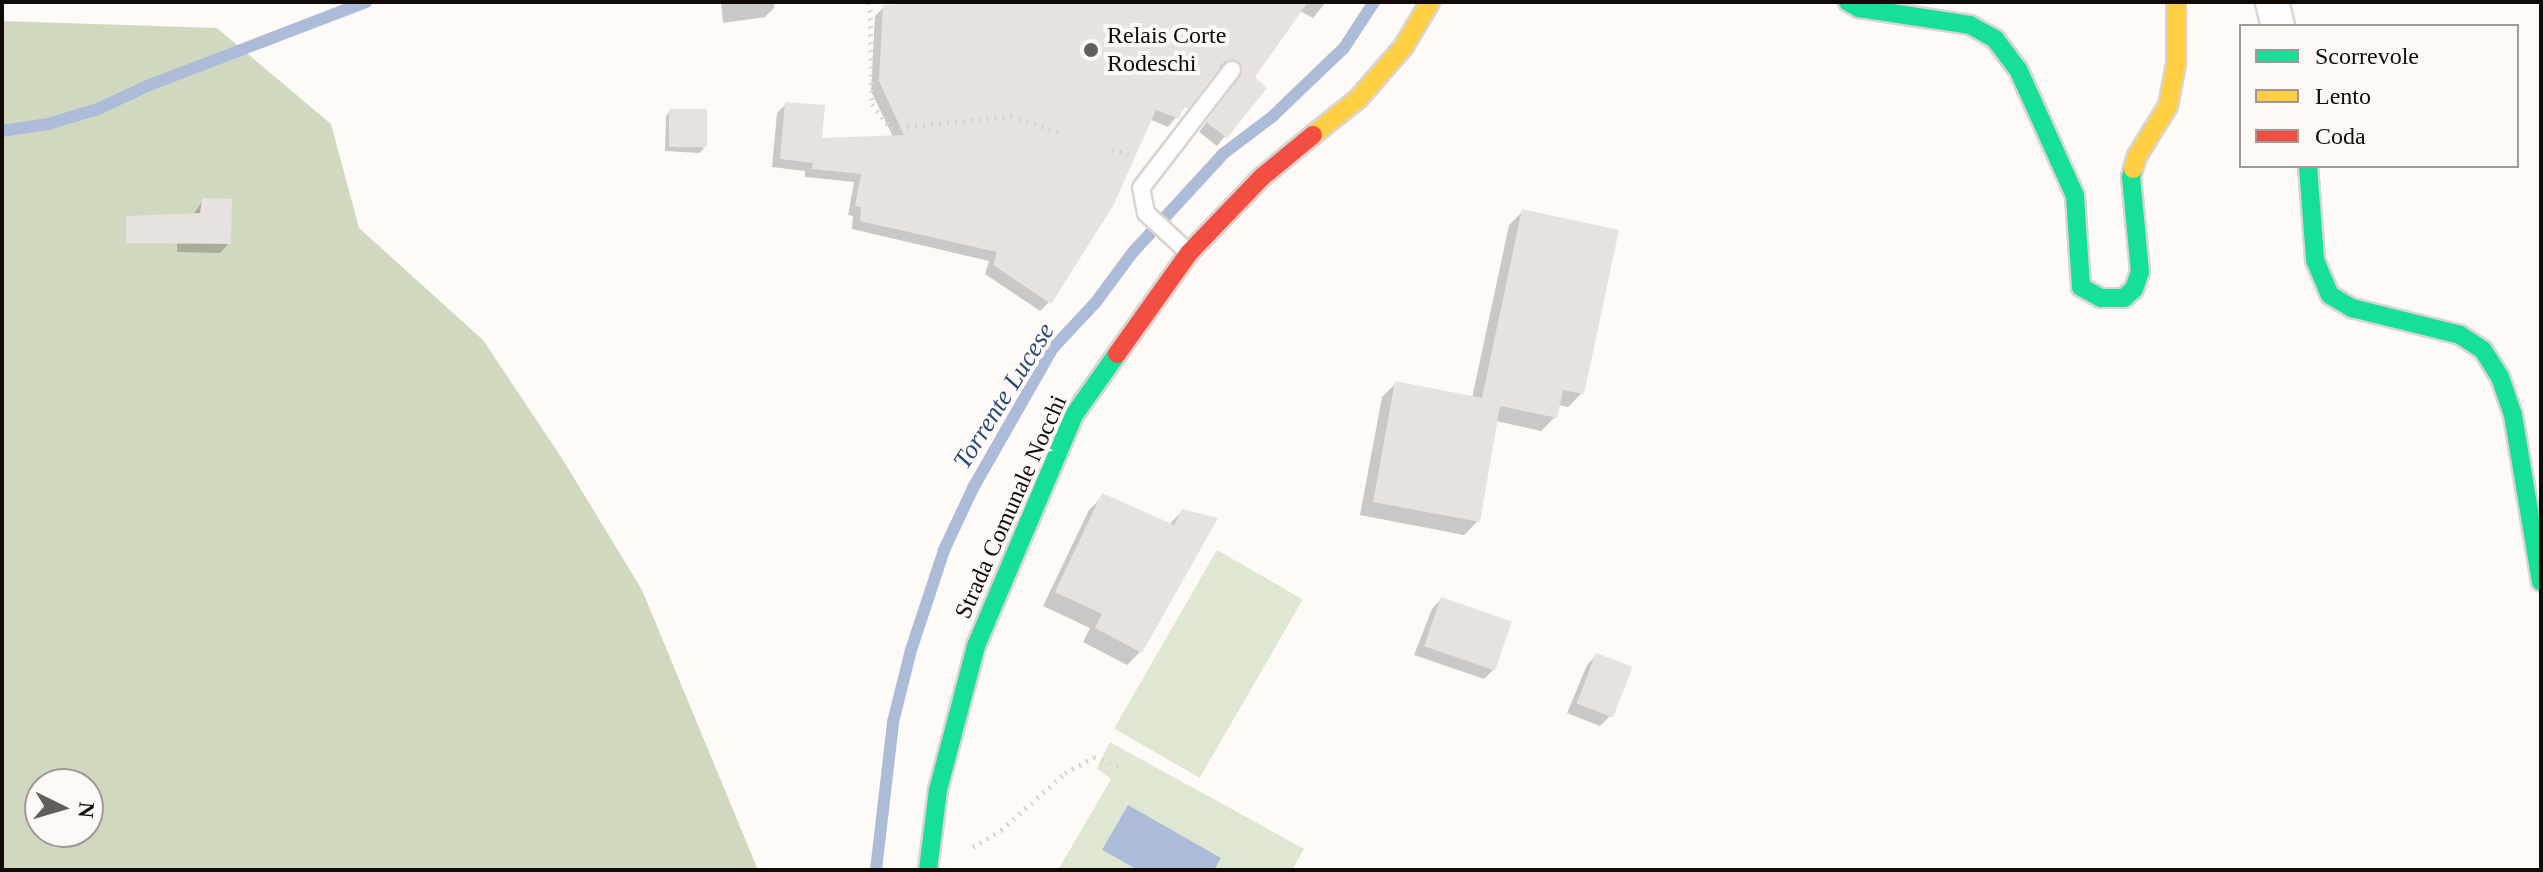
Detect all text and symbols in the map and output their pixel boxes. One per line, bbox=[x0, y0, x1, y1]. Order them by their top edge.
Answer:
place label: Relais Corte Rodeschi bbox=[1107, 22, 1226, 78]
legend bbox=[2239, 24, 2519, 168]
marker: Relais Corte Rodeschi bbox=[1082, 41, 1100, 59]
text: Scorrevole bbox=[2315, 43, 2419, 69]
text: Lento bbox=[2315, 83, 2371, 109]
text: Coda bbox=[2315, 123, 2366, 149]
water label: Torrente Lucese bbox=[947, 317, 1061, 475]
street label: Strada Comunale Nocchi bbox=[949, 391, 1073, 623]
north arrow bbox=[24, 768, 104, 848]
text: N bbox=[73, 801, 100, 819]

